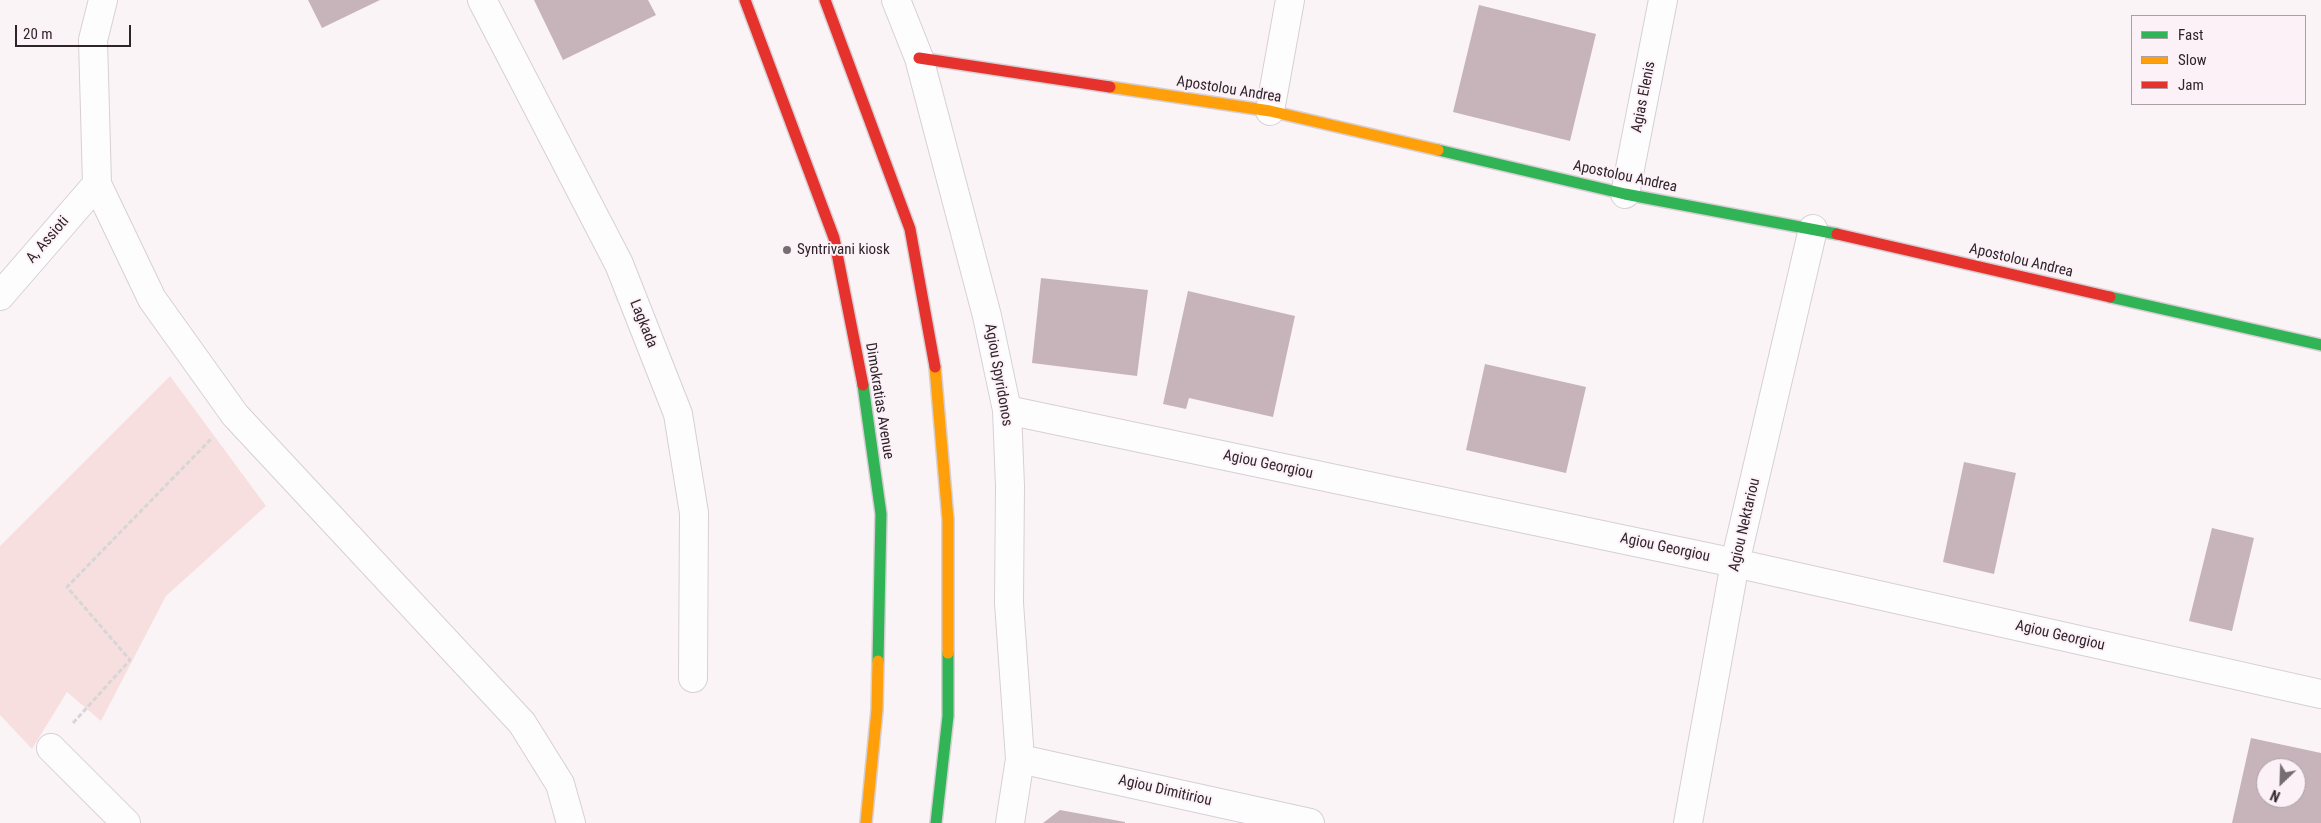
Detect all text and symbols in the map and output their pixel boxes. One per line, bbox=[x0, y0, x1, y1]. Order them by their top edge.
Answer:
scale bar bbox=[18, 15, 134, 47]
legend bbox=[2131, 15, 2306, 105]
text: 20 m bbox=[23, 25, 53, 43]
text: Fast bbox=[2178, 26, 2203, 44]
text: Slow bbox=[2178, 51, 2207, 69]
street label: Agias Elenis bbox=[1628, 60, 1660, 134]
street label: Apostolou Andrea bbox=[1175, 73, 1283, 107]
text: Jam bbox=[2178, 76, 2204, 94]
street label: Apostolou Andrea bbox=[1571, 157, 1679, 197]
street label: A, Assioti bbox=[23, 213, 73, 267]
street label: Apostolou Andrea bbox=[1967, 240, 2075, 282]
place label: Syntrivani kiosk bbox=[797, 241, 890, 259]
marker: Syntrivani kiosk bbox=[781, 244, 793, 256]
street label: Lagkada bbox=[625, 297, 661, 351]
street label: Agiou Spyridonos bbox=[980, 322, 1016, 428]
street label: Dimokratias Avenue bbox=[861, 342, 897, 460]
street label: Agiou Georgiou bbox=[1222, 447, 1314, 483]
street label: Agiou Nektariou bbox=[1726, 477, 1764, 573]
street label: Agiou Georgiou bbox=[1619, 530, 1711, 566]
street label: Agiou Georgiou bbox=[2014, 617, 2106, 655]
north arrow bbox=[2256, 758, 2306, 808]
street label: Agiou Dimitiriou bbox=[1117, 772, 1213, 810]
text: N bbox=[2268, 787, 2282, 805]

